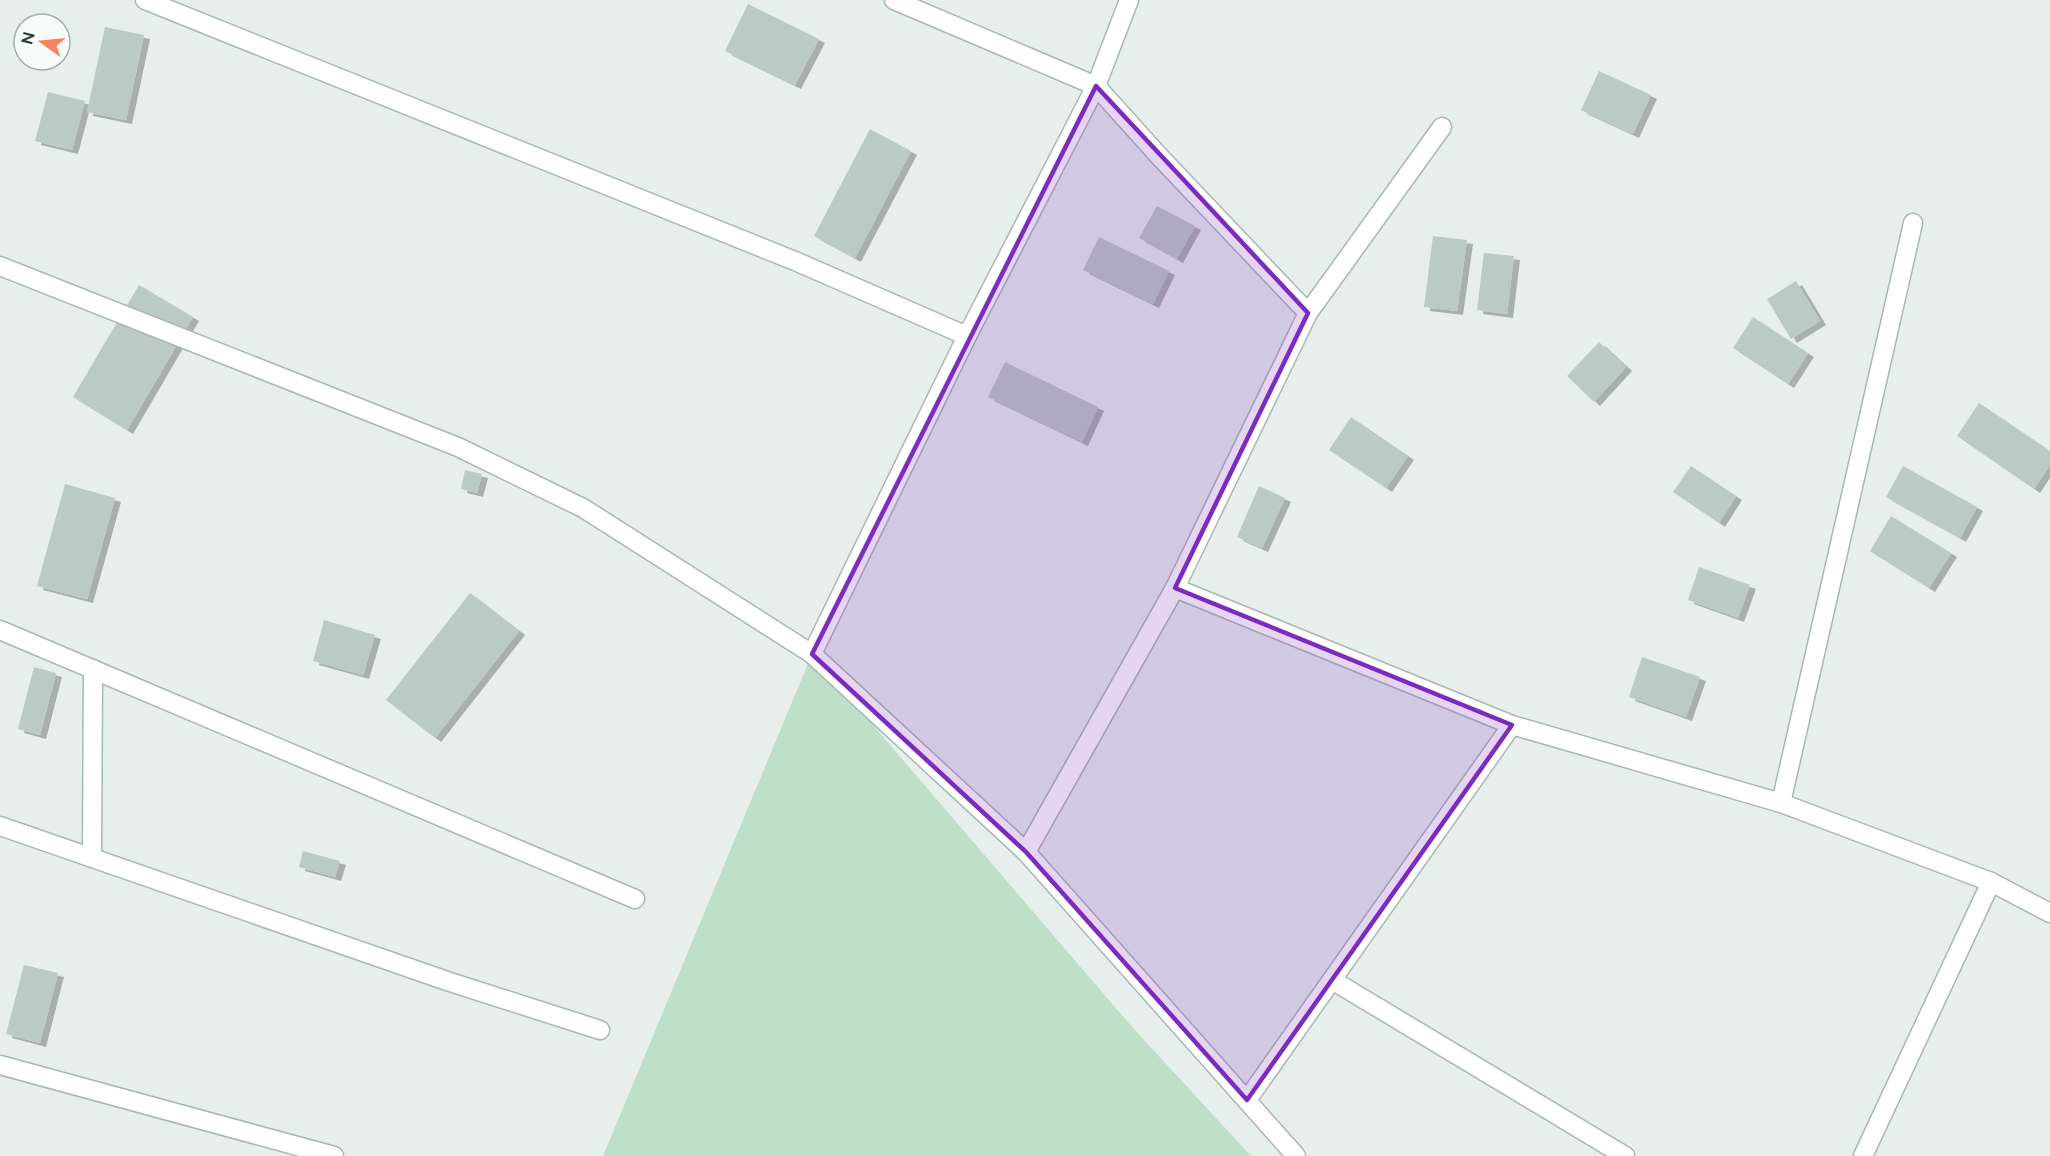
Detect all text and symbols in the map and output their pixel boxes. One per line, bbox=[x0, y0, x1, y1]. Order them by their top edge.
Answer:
north arrow bbox=[12, 12, 72, 72]
text: N bbox=[17, 30, 39, 47]

